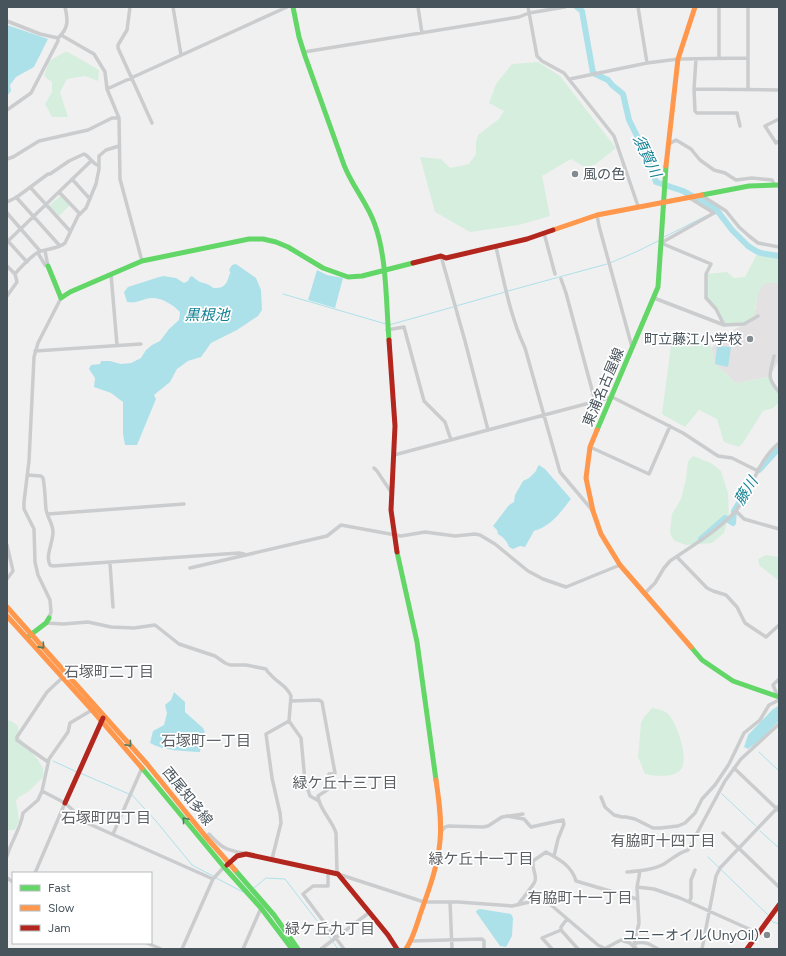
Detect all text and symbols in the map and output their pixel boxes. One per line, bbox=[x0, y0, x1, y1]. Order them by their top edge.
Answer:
water label: 須賀川 bbox=[629, 132, 666, 182]
place label: 風の色 bbox=[583, 166, 625, 183]
marker: 風の色 bbox=[570, 169, 580, 179]
water label: 黒根池 bbox=[184, 306, 231, 324]
place label: 町立藤江小学校 bbox=[644, 331, 742, 348]
marker: 町立藤江小学校 bbox=[745, 334, 755, 344]
street label: 東浦名古屋線 bbox=[579, 345, 628, 429]
water label: 藤川 bbox=[730, 472, 763, 508]
one-way arrow bbox=[38, 641, 45, 649]
district label: 石塚町二丁目 bbox=[64, 663, 154, 681]
district label: 石塚町一丁目 bbox=[161, 732, 251, 750]
one-way arrow bbox=[124, 739, 131, 746]
street label: 西尾知多線 bbox=[159, 764, 216, 829]
district label: 緑ケ丘十三丁目 bbox=[292, 774, 398, 792]
district label: 石塚町四丁目 bbox=[61, 809, 151, 827]
one-way arrow bbox=[182, 817, 189, 824]
district label: 有脇町十四丁目 bbox=[610, 832, 716, 850]
district label: 緑ケ丘十一丁目 bbox=[428, 850, 534, 868]
legend bbox=[12, 872, 152, 944]
text: Fast bbox=[48, 881, 71, 895]
district label: 有脇町十一丁目 bbox=[527, 889, 633, 907]
text: Slow bbox=[48, 901, 75, 915]
district label: 緑ケ丘九丁目 bbox=[285, 920, 375, 938]
text: Jam bbox=[48, 921, 71, 935]
place label: ユニーオイル(UnyOil) bbox=[623, 927, 759, 944]
marker: ユニーオイル(UnyOil) bbox=[762, 930, 772, 940]

